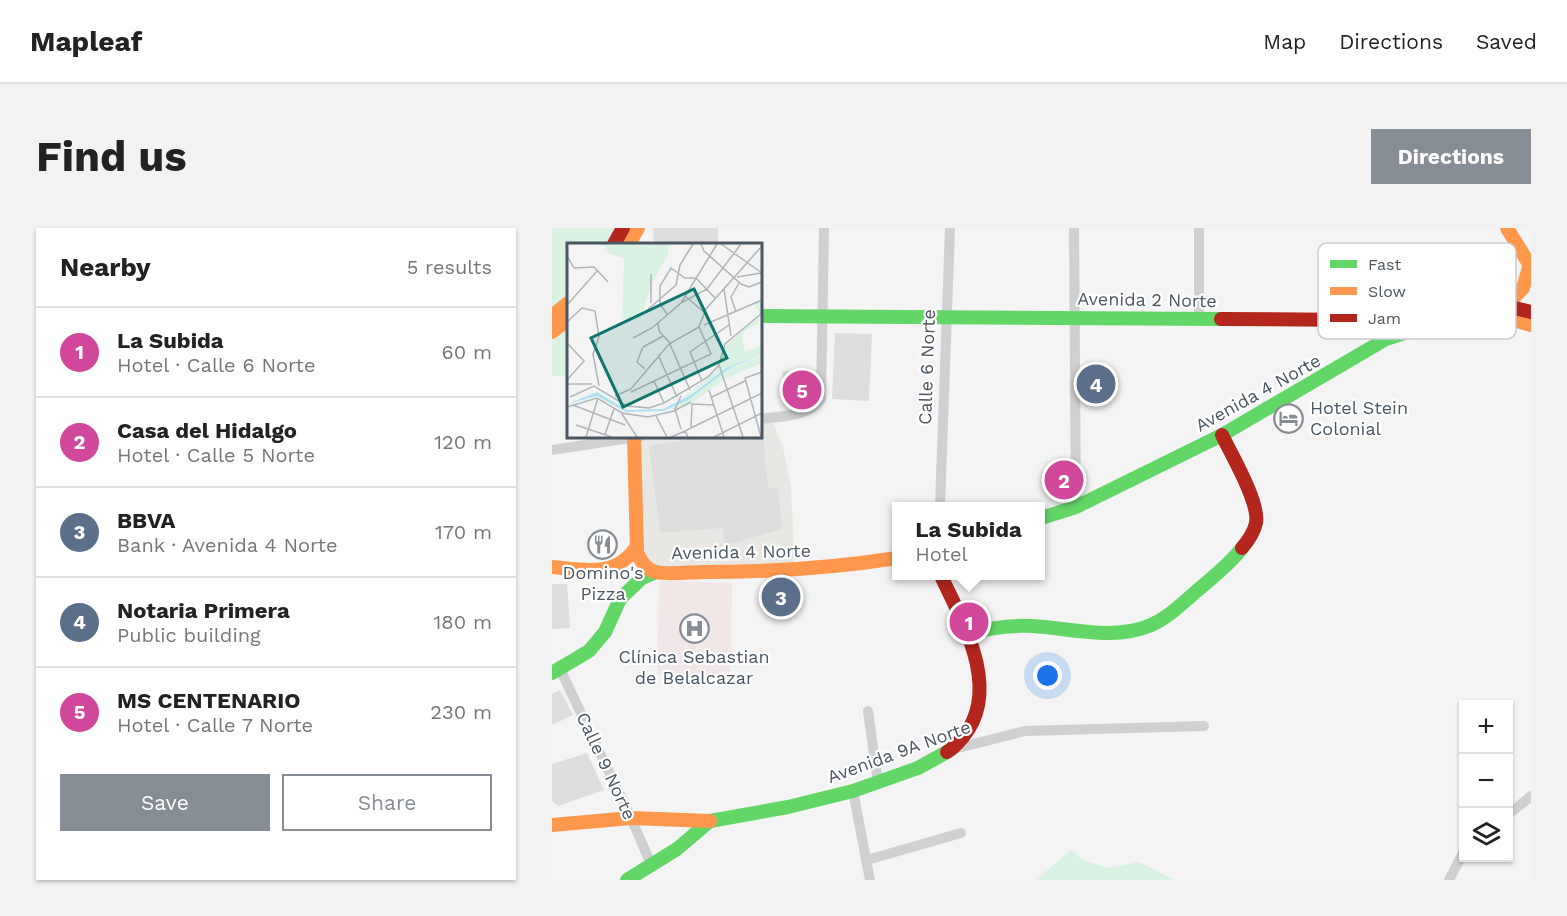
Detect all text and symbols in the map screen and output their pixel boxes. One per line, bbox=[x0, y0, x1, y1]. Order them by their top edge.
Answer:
text: Mapleaf bbox=[30, 25, 142, 58]
text: Map bbox=[1263, 29, 1306, 54]
text: Directions bbox=[1339, 29, 1443, 54]
text: Saved bbox=[1476, 29, 1537, 54]
button: Directions bbox=[1371, 129, 1531, 184]
text: Find us bbox=[36, 132, 187, 181]
inset map bbox=[567, 243, 762, 438]
legend bbox=[1318, 243, 1516, 339]
text: Nearby bbox=[60, 252, 151, 282]
text: 5 results bbox=[407, 255, 492, 279]
text: Fast bbox=[1368, 255, 1401, 274]
text: Slow bbox=[1368, 282, 1406, 301]
street label: Avenida 2 Norte bbox=[1077, 288, 1217, 311]
street label: Calle 6 Norte bbox=[914, 309, 939, 425]
text: Jam bbox=[1368, 309, 1401, 328]
text: La Subida bbox=[117, 328, 224, 353]
text: 1 bbox=[75, 340, 84, 364]
text: 60 m bbox=[442, 340, 492, 364]
street label: Avenida 4 Norte bbox=[1191, 349, 1324, 436]
text: Hotel · Calle 6 Norte bbox=[117, 353, 315, 377]
pin: 4 bbox=[1076, 362, 1116, 406]
pin: 5 bbox=[782, 368, 822, 412]
place label: Hotel Stein Colonial bbox=[1310, 397, 1408, 439]
hotel icon: Hotel Stein Colonial bbox=[1273, 402, 1305, 434]
text: Casa del Hidalgo bbox=[117, 418, 297, 443]
text: 2 bbox=[74, 430, 85, 454]
text: 120 m bbox=[434, 430, 492, 454]
text: Hotel · Calle 5 Norte bbox=[117, 443, 315, 467]
pin: 2 bbox=[1044, 458, 1084, 502]
popup bbox=[892, 502, 1045, 580]
text: BBVA bbox=[117, 508, 175, 533]
text: La Subida bbox=[915, 517, 1022, 542]
text: 3 bbox=[74, 520, 85, 544]
text: 170 m bbox=[435, 520, 492, 544]
restaurant icon: Domino's Pizza bbox=[587, 528, 619, 560]
text: Bank · Avenida 4 Norte bbox=[117, 533, 337, 557]
street label: Avenida 4 Norte bbox=[671, 540, 811, 563]
text: Hotel bbox=[915, 542, 968, 566]
place label: Domino's Pizza bbox=[563, 562, 643, 604]
pin: 3 bbox=[762, 574, 800, 620]
text: Notaria Primera bbox=[117, 598, 290, 623]
pin: 1 bbox=[950, 600, 988, 644]
text: 4 bbox=[73, 610, 86, 634]
text: 180 m bbox=[434, 610, 492, 634]
hospital icon: Clínica Sebastian de Belalcazar bbox=[678, 612, 710, 644]
text: Public building bbox=[117, 623, 261, 647]
place label: Clínica Sebastian de Belalcazar bbox=[618, 646, 770, 688]
your location bbox=[1033, 661, 1062, 690]
text: MS CENTENARIO bbox=[117, 688, 300, 713]
text: 5 bbox=[74, 700, 85, 724]
text: 230 m bbox=[430, 700, 492, 724]
map controls bbox=[1459, 700, 1513, 862]
button: + bbox=[1459, 700, 1513, 754]
street label: Calle 9 Norte bbox=[572, 709, 640, 823]
text: Hotel · Calle 7 Norte bbox=[117, 713, 313, 737]
street label: Avenida 9A Norte bbox=[824, 716, 973, 787]
button: − bbox=[1459, 754, 1513, 808]
button: Save bbox=[60, 774, 270, 831]
button: Share bbox=[282, 774, 492, 831]
button: layers bbox=[1459, 808, 1513, 862]

